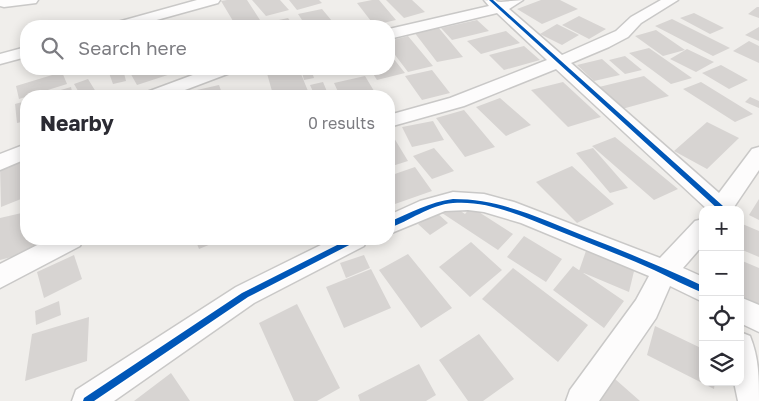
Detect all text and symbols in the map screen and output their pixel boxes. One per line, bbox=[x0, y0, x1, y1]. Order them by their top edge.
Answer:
search box bbox=[20, 20, 395, 75]
icon: search bbox=[38, 34, 66, 62]
text: Search here bbox=[78, 36, 187, 59]
text: Nearby bbox=[40, 110, 114, 136]
text: 0 results bbox=[308, 113, 375, 133]
map controls bbox=[699, 206, 744, 386]
button: + bbox=[699, 206, 744, 251]
button: − bbox=[699, 251, 744, 296]
button: locate bbox=[699, 296, 744, 341]
button: layers bbox=[699, 341, 744, 386]

